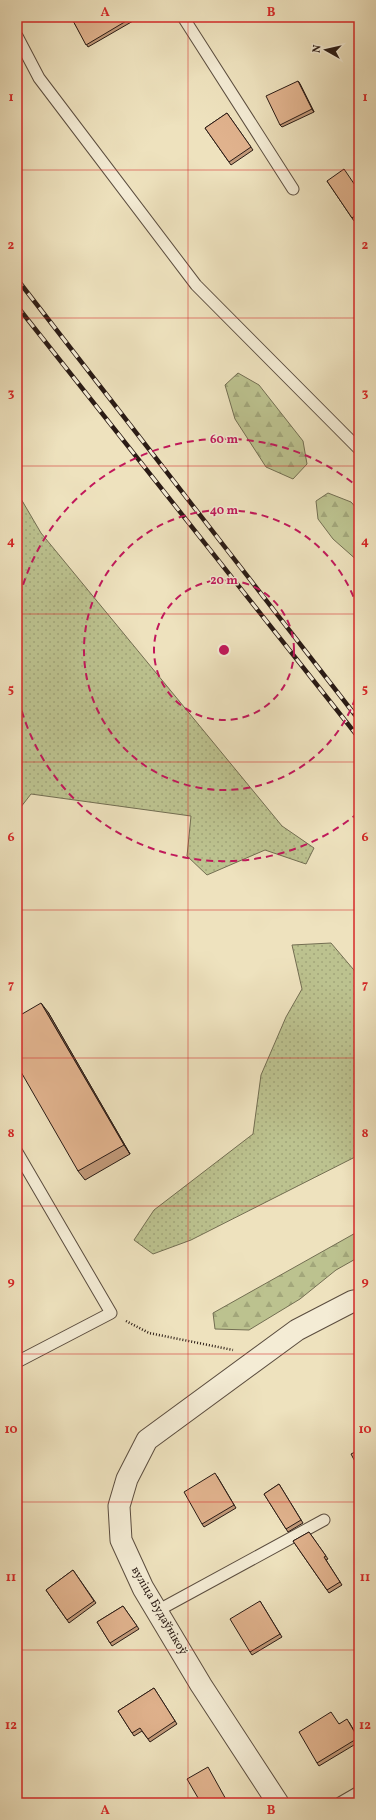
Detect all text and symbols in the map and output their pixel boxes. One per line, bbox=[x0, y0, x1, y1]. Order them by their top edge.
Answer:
text: A bbox=[100, 4, 110, 22]
text: B bbox=[267, 4, 276, 22]
north arrow bbox=[306, 30, 346, 70]
text: N bbox=[310, 44, 326, 54]
text: 1 bbox=[8, 89, 14, 107]
text: 1 bbox=[362, 89, 368, 107]
text: 2 bbox=[8, 237, 15, 255]
text: 2 bbox=[362, 237, 369, 255]
text: 3 bbox=[8, 385, 15, 403]
text: 3 bbox=[362, 385, 369, 403]
text: 60 m bbox=[210, 432, 238, 448]
text: 40 m bbox=[210, 503, 239, 519]
text: 4 bbox=[7, 533, 15, 551]
text: 4 bbox=[361, 533, 369, 551]
text: 20 m bbox=[210, 573, 238, 589]
centre of rings bbox=[217, 643, 231, 657]
text: 5 bbox=[8, 681, 14, 699]
text: 5 bbox=[362, 681, 368, 699]
text: 6 bbox=[7, 829, 15, 847]
text: 6 bbox=[361, 829, 369, 847]
text: 7 bbox=[8, 977, 14, 995]
text: 7 bbox=[362, 977, 368, 995]
text: 8 bbox=[7, 1125, 15, 1143]
text: 8 bbox=[361, 1125, 369, 1143]
text: 9 bbox=[7, 1273, 15, 1291]
text: 9 bbox=[361, 1273, 369, 1291]
text: 10 bbox=[4, 1421, 18, 1439]
text: 10 bbox=[358, 1421, 372, 1439]
street label: вуліца Будаўнікоў bbox=[127, 1564, 191, 1659]
text: 11 bbox=[6, 1569, 16, 1587]
text: 11 bbox=[360, 1569, 370, 1587]
text: 12 bbox=[5, 1717, 17, 1735]
text: 12 bbox=[359, 1717, 371, 1735]
text: A bbox=[100, 1802, 110, 1820]
text: B bbox=[267, 1802, 276, 1820]

